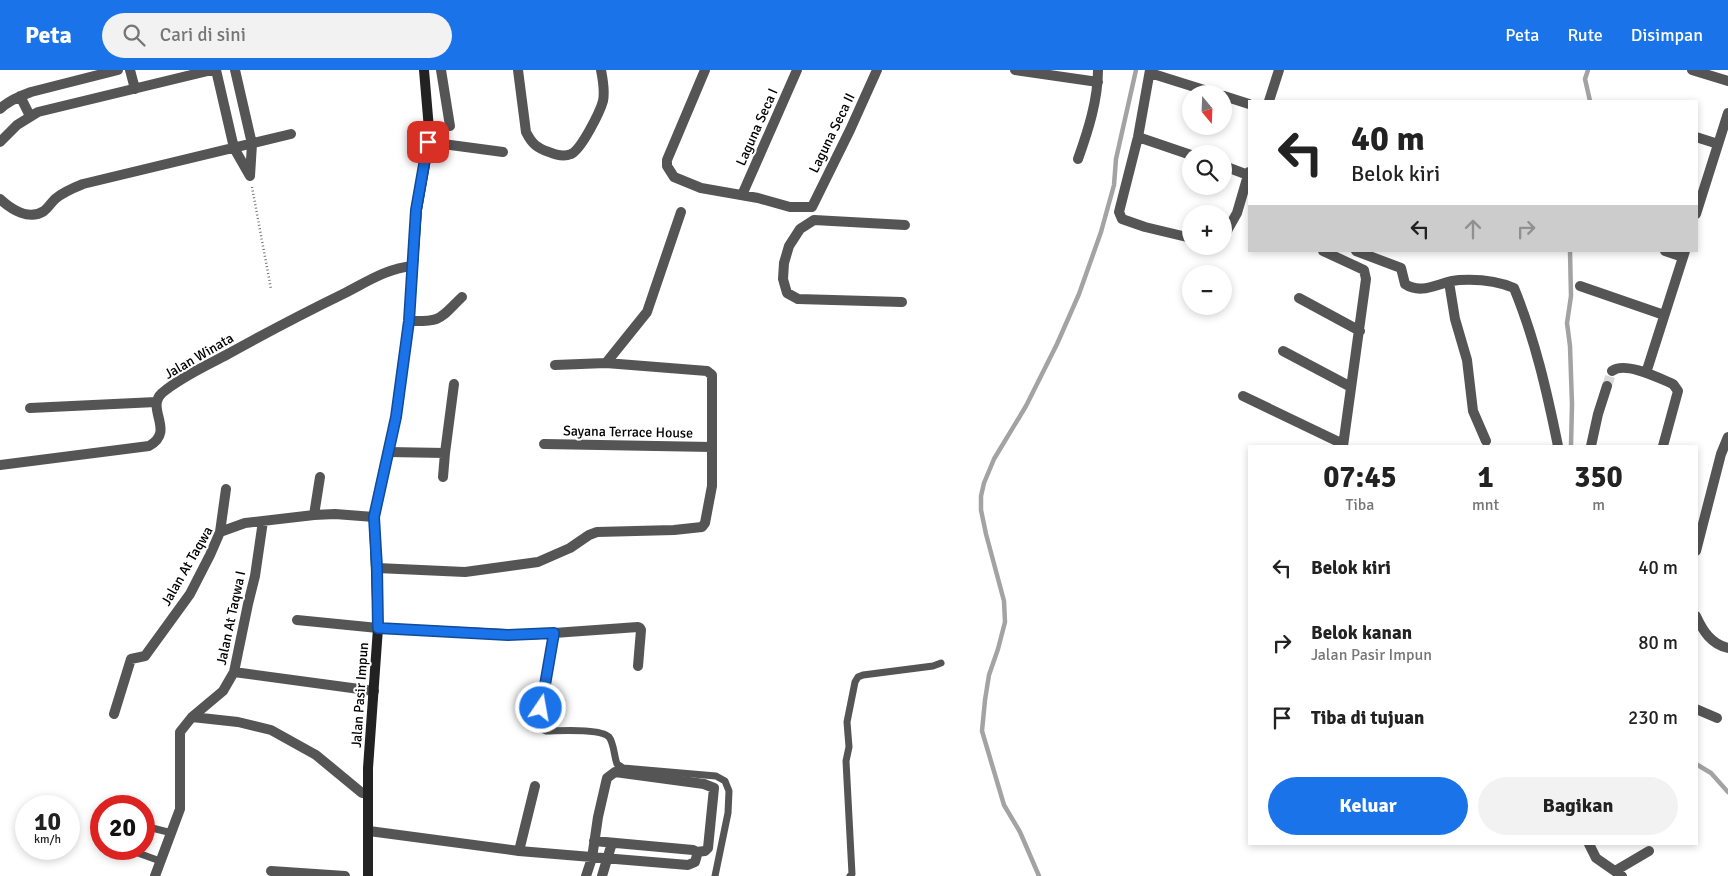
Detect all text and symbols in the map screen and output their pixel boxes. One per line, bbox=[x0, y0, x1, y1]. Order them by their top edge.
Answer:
search box bbox=[102, 13, 452, 58]
text: Peta bbox=[25, 20, 72, 50]
icon: search bbox=[120, 21, 148, 49]
text: Cari di sini bbox=[160, 23, 246, 47]
text: Peta bbox=[1505, 24, 1539, 46]
text: Rute bbox=[1567, 24, 1603, 46]
text: Disimpan bbox=[1631, 24, 1703, 46]
north arrow bbox=[1182, 85, 1232, 135]
map controls bbox=[1182, 85, 1232, 315]
street label: Laguna Seca I bbox=[732, 86, 782, 168]
street label: Laguna Seca II bbox=[805, 90, 859, 176]
text: 40 m bbox=[1351, 117, 1425, 160]
icon: left bbox=[1268, 120, 1333, 185]
pin bbox=[407, 121, 449, 163]
icon: arrive bbox=[414, 128, 442, 156]
button: search bbox=[1182, 145, 1232, 195]
text: Belok kiri bbox=[1351, 160, 1440, 187]
button: + bbox=[1182, 205, 1232, 255]
icon: left bbox=[1406, 215, 1434, 243]
icon: ahead bbox=[1459, 215, 1487, 243]
icon: right bbox=[1512, 215, 1540, 243]
button: − bbox=[1182, 265, 1232, 315]
street label: Jalan Winata bbox=[161, 329, 237, 383]
street label: Sayana Terrace House bbox=[563, 422, 693, 442]
text: 07:45 bbox=[1323, 459, 1397, 496]
text: 1 bbox=[1477, 459, 1494, 496]
text: 350 bbox=[1574, 459, 1623, 496]
text: Tiba bbox=[1346, 495, 1374, 515]
text: mnt bbox=[1472, 495, 1499, 515]
text: m bbox=[1592, 495, 1605, 515]
street label: Jalan At Taqwa bbox=[157, 523, 217, 609]
icon: left bbox=[1268, 554, 1296, 582]
text: Belok kiri bbox=[1311, 556, 1391, 580]
text: 40 m bbox=[1638, 556, 1678, 580]
street label: Jalan At Taqwa I bbox=[213, 569, 249, 667]
text: Belok kanan bbox=[1311, 621, 1412, 645]
icon: right bbox=[1268, 629, 1296, 657]
text: 80 m bbox=[1638, 631, 1678, 655]
street label: Jalan Pasir Impun bbox=[348, 642, 372, 748]
text: Jalan Pasir Impun bbox=[1311, 645, 1432, 665]
position arrow bbox=[514, 681, 566, 733]
icon: arrive bbox=[1268, 704, 1296, 732]
text: Tiba di tujuan bbox=[1311, 706, 1424, 730]
text: 230 m bbox=[1628, 706, 1678, 730]
button: Keluar bbox=[1268, 777, 1468, 835]
button: Bagikan bbox=[1478, 777, 1678, 835]
speed limit sign: 20 bbox=[90, 795, 155, 860]
text: 10 bbox=[34, 806, 61, 837]
text: km/h bbox=[34, 832, 61, 847]

